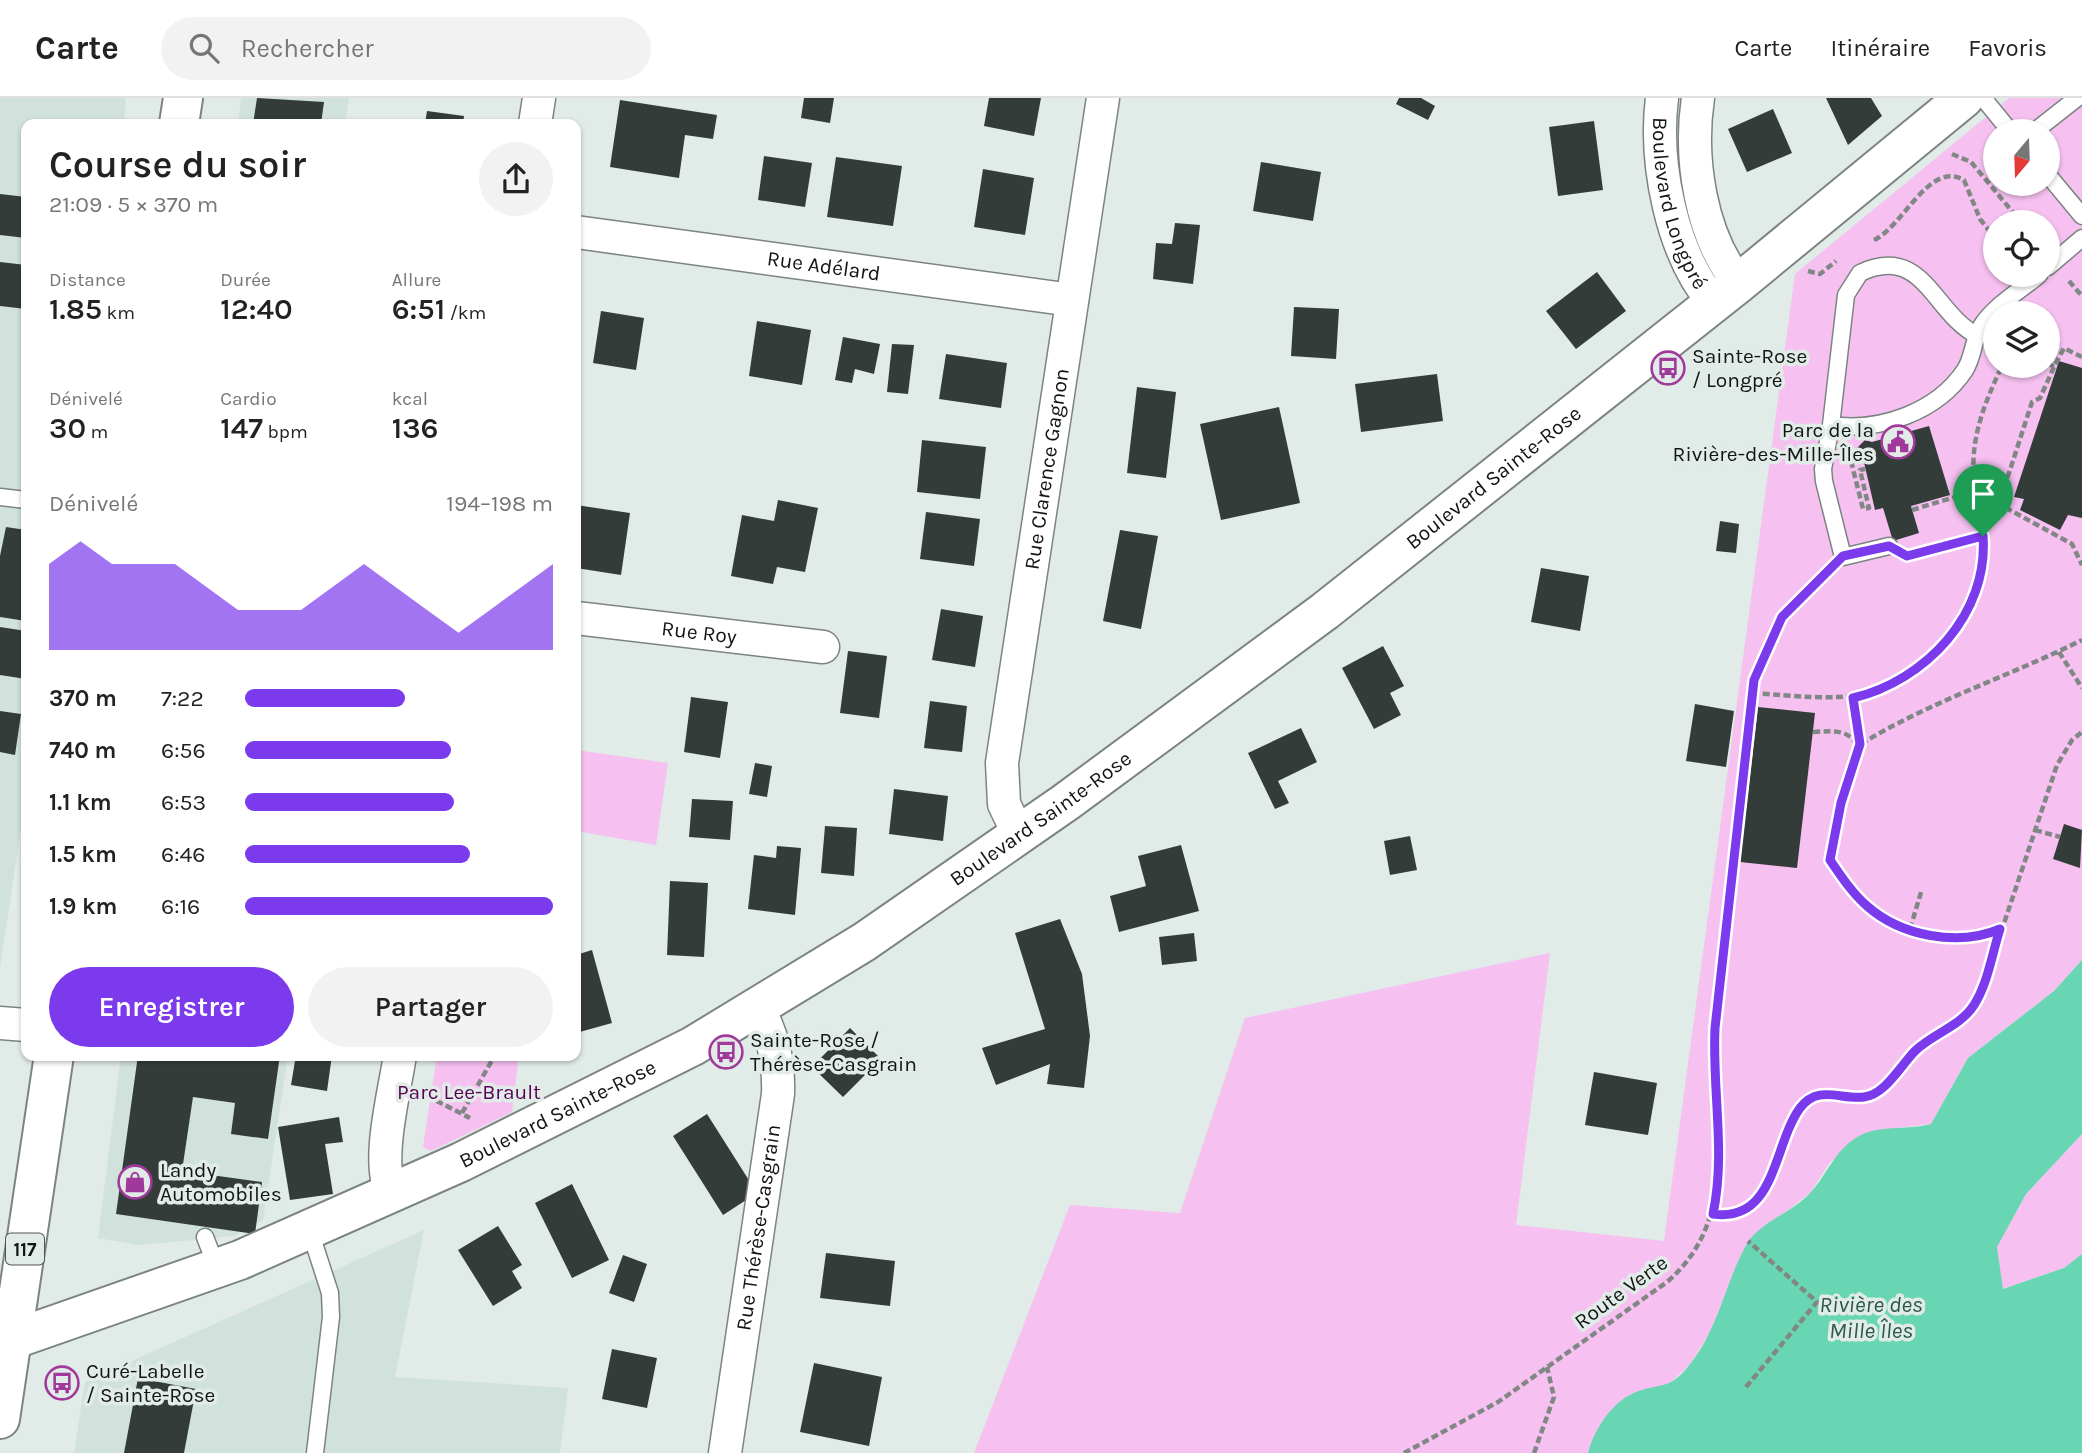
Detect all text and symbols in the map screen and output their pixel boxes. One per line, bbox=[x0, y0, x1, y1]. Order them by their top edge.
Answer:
search box bbox=[161, 17, 651, 80]
text: Carte bbox=[35, 29, 119, 67]
icon: search bbox=[185, 29, 223, 67]
text: Rechercher bbox=[241, 33, 374, 64]
text: Carte bbox=[1734, 34, 1792, 62]
text: Itinéraire bbox=[1830, 34, 1930, 62]
text: Favoris bbox=[1968, 34, 2047, 62]
street label: Boulevard Longpré bbox=[1648, 117, 1712, 294]
north arrow bbox=[1983, 119, 2060, 196]
map controls bbox=[1983, 119, 2060, 378]
text: Course du soir bbox=[49, 142, 306, 187]
button: share bbox=[479, 142, 553, 216]
text: 21:09 · 5 × 370 m bbox=[49, 191, 218, 218]
button: locate bbox=[1983, 210, 2060, 287]
street label: Rue Adélard bbox=[765, 246, 882, 286]
text: Distance bbox=[49, 269, 126, 291]
text: Durée bbox=[220, 269, 271, 291]
text: Allure bbox=[392, 269, 441, 291]
text: 1.85 bbox=[49, 291, 102, 327]
text: 12:40 bbox=[220, 291, 293, 327]
text: 6:51 bbox=[392, 291, 445, 327]
button: layers bbox=[1983, 301, 2060, 378]
text: km bbox=[102, 302, 135, 324]
text: /km bbox=[445, 302, 486, 324]
place label: Sainte-Rose / Longpré bbox=[1692, 344, 1807, 392]
bus stop icon: Sainte-Rose / Longpré bbox=[1649, 349, 1687, 387]
street label: Rue Clarence Gagnon bbox=[1020, 367, 1074, 571]
text: Dénivelé bbox=[49, 388, 123, 410]
text: Cardio bbox=[220, 388, 277, 410]
text: kcal bbox=[392, 388, 428, 410]
street label: Boulevard Sainte-Rose bbox=[1401, 401, 1586, 554]
text: 30 bbox=[49, 410, 86, 446]
text: 147 bbox=[220, 410, 263, 446]
text: 136 bbox=[392, 410, 438, 446]
place label: Parc de la Rivière-des-Mille-Îles bbox=[1673, 418, 1874, 466]
text: m bbox=[86, 421, 108, 443]
text: bpm bbox=[263, 421, 308, 443]
public building icon: Parc de la Rivière-des-Mille-Îles bbox=[1879, 423, 1917, 461]
pin bbox=[1953, 464, 2013, 536]
icon: arrive bbox=[1964, 475, 2002, 513]
text: Dénivelé bbox=[49, 490, 138, 517]
text: 194–198 m bbox=[446, 490, 553, 517]
street label: Rue Roy bbox=[660, 616, 738, 649]
text: 370 m bbox=[49, 685, 117, 712]
text: 7:22 bbox=[161, 685, 204, 712]
text: 740 m bbox=[49, 737, 116, 764]
text: 6:56 bbox=[161, 737, 206, 764]
street label: Boulevard Sainte-Rose bbox=[945, 746, 1136, 891]
text: 1.1 km bbox=[49, 789, 112, 816]
text: 6:53 bbox=[161, 789, 206, 816]
text: 1.5 km bbox=[49, 841, 117, 868]
text: 6:46 bbox=[161, 841, 205, 868]
text: 1.9 km bbox=[49, 893, 117, 920]
text: 6:16 bbox=[161, 893, 200, 920]
button: Enregistrer bbox=[49, 967, 294, 1047]
button: Partager bbox=[308, 967, 553, 1047]
place label: Sainte-Rose / Thérèse-Casgrain bbox=[750, 1028, 917, 1076]
bus stop icon: Sainte-Rose / Thérèse-Casgrain bbox=[707, 1033, 745, 1071]
street label: Boulevard Sainte-Rose bbox=[455, 1055, 660, 1173]
park label: Parc Lee-Brault bbox=[397, 1080, 541, 1104]
street label: Rue Thérèse-Casgrain bbox=[731, 1123, 785, 1332]
place label: Landy Automobiles bbox=[160, 1158, 282, 1206]
shop icon: Landy Automobiles bbox=[116, 1163, 154, 1201]
road number: 117 bbox=[6, 1233, 44, 1264]
street label: Route Verte bbox=[1570, 1250, 1672, 1334]
water label: Rivière des Mille Îles bbox=[1819, 1291, 1923, 1344]
place label: Curé-Labelle / Sainte-Rose bbox=[86, 1359, 215, 1407]
bus stop icon: Curé-Labelle / Sainte-Rose bbox=[43, 1364, 81, 1402]

